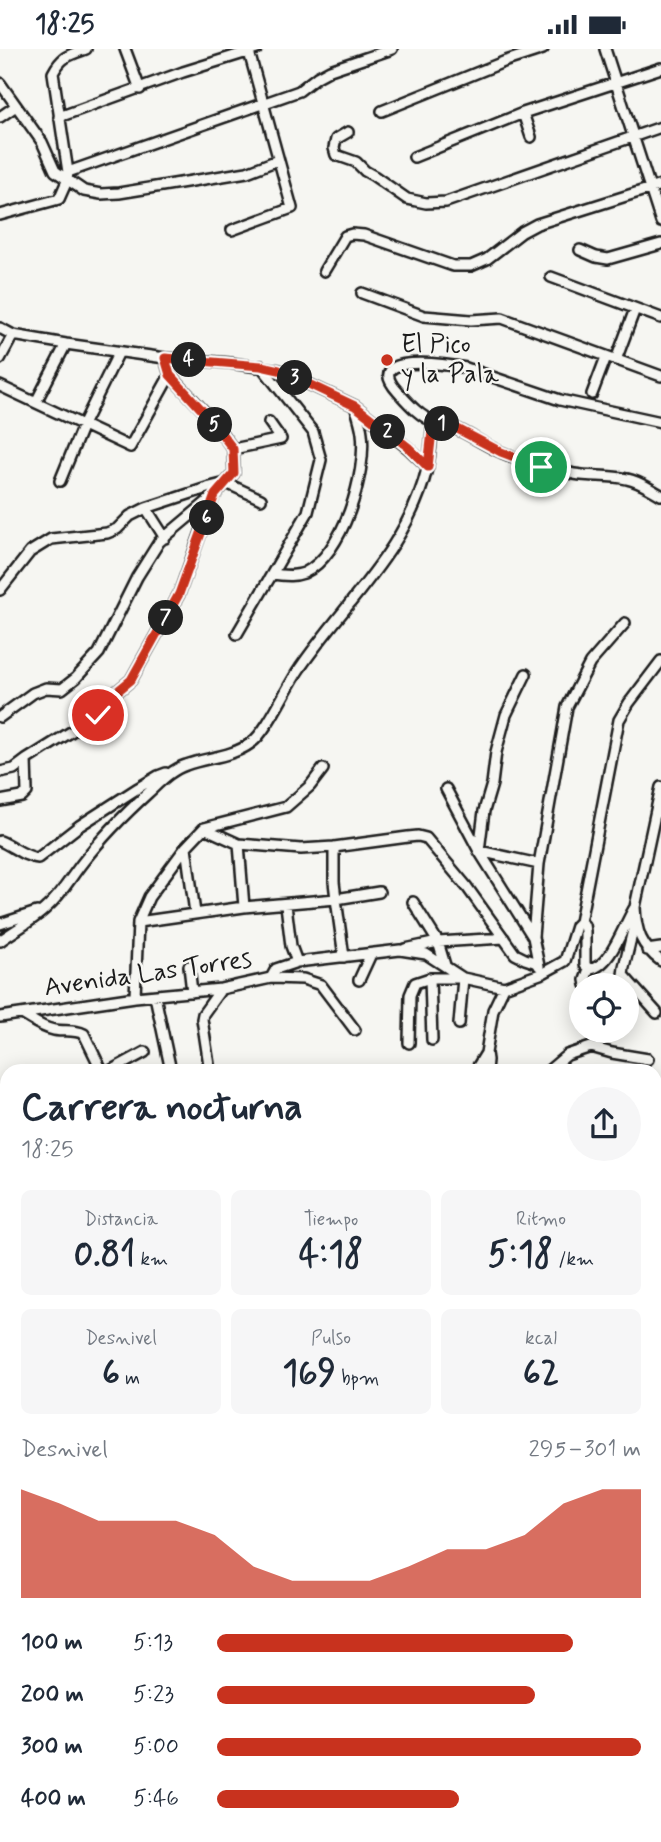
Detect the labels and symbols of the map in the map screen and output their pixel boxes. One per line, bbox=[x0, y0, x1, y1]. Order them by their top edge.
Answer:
place label: El Pico y la Pala bbox=[401, 328, 499, 392]
pin: 4 bbox=[172, 343, 206, 377]
marker: El Pico y la Pala bbox=[379, 352, 395, 368]
pin: 3 bbox=[278, 361, 312, 395]
pin: 5 bbox=[198, 407, 232, 443]
pin: 1 bbox=[424, 407, 460, 441]
pin: 2 bbox=[370, 415, 406, 449]
pin bbox=[511, 437, 571, 497]
pin: 6 bbox=[190, 501, 224, 535]
pin: 7 bbox=[148, 601, 184, 635]
pin bbox=[68, 685, 128, 745]
street label: Avenida Las Torres bbox=[42, 943, 254, 1005]

